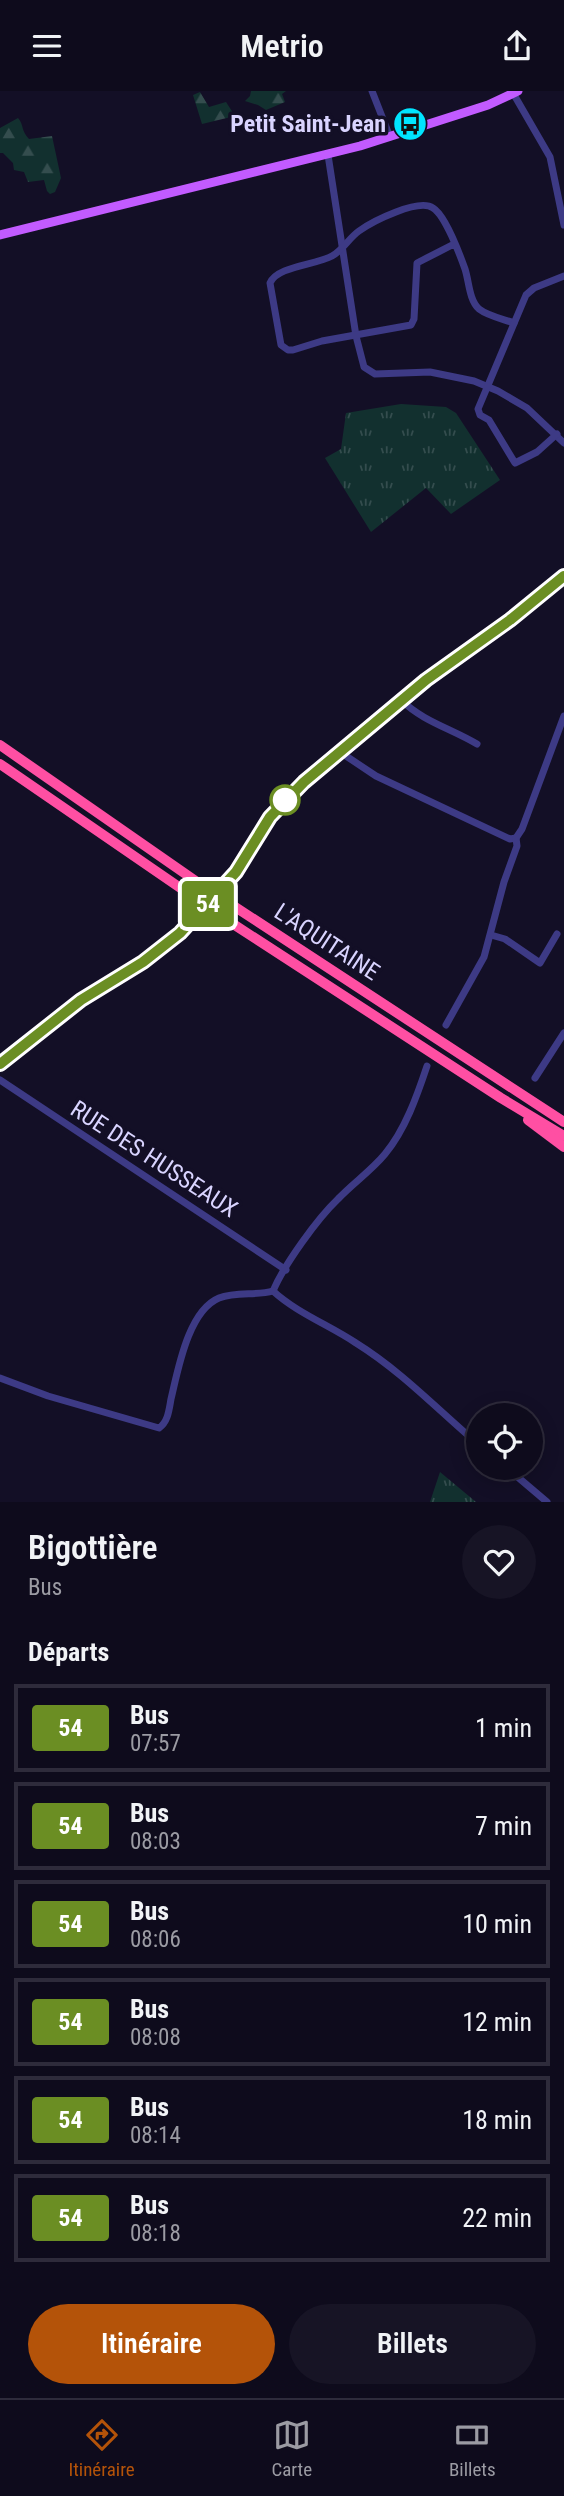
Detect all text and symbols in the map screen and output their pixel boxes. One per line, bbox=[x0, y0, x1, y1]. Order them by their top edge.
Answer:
icon: menu bbox=[28, 27, 66, 65]
text: Metrio bbox=[240, 27, 324, 65]
icon: share bbox=[498, 27, 536, 65]
bus stop icon: Petit Saint-Jean bbox=[391, 105, 429, 143]
place label: Petit Saint-Jean bbox=[230, 110, 386, 138]
unlabelled marker bbox=[270, 785, 300, 815]
line badge: 54 bbox=[176, 881, 240, 927]
text: 54 bbox=[196, 890, 220, 918]
street label: L'AQUITAINE bbox=[269, 898, 385, 986]
street label: RUE DES HUSSEAUX bbox=[66, 1095, 242, 1223]
map controls bbox=[466, 1403, 543, 1480]
button: locate bbox=[466, 1403, 543, 1480]
button: heart bbox=[462, 1525, 536, 1599]
text: Bigottière bbox=[28, 1528, 158, 1567]
text: Bus bbox=[28, 1574, 62, 1601]
text: Départs bbox=[28, 1637, 109, 1667]
text: Bus bbox=[130, 1700, 169, 1730]
text: 1 min bbox=[475, 1713, 532, 1743]
text: 54 bbox=[58, 1714, 83, 1742]
text: 07:57 bbox=[130, 1730, 181, 1757]
text: Bus bbox=[130, 1798, 169, 1828]
text: 7 min bbox=[475, 1811, 532, 1841]
text: 54 bbox=[58, 1812, 83, 1840]
text: 08:03 bbox=[130, 1828, 181, 1855]
text: Bus bbox=[130, 1896, 169, 1926]
text: 10 min bbox=[462, 1909, 532, 1939]
text: 54 bbox=[58, 1910, 83, 1938]
text: 08:06 bbox=[130, 1926, 181, 1953]
text: Bus bbox=[130, 1994, 169, 2024]
text: 12 min bbox=[462, 2007, 532, 2037]
text: 54 bbox=[58, 2008, 83, 2036]
text: 08:08 bbox=[130, 2024, 181, 2051]
text: Bus bbox=[130, 2092, 169, 2122]
text: 18 min bbox=[462, 2105, 532, 2135]
text: 54 bbox=[58, 2106, 83, 2134]
text: 08:14 bbox=[130, 2122, 181, 2149]
text: Bus bbox=[130, 2190, 169, 2220]
text: 22 min bbox=[462, 2203, 532, 2233]
text: 54 bbox=[58, 2204, 83, 2232]
text: 08:18 bbox=[130, 2220, 181, 2247]
button: Itinéraire bbox=[28, 2304, 275, 2384]
button: Billets bbox=[289, 2304, 536, 2384]
tab: Itinéraire bbox=[68, 2416, 135, 2481]
tab: Carte bbox=[271, 2416, 312, 2481]
tab: Billets bbox=[449, 2416, 496, 2481]

